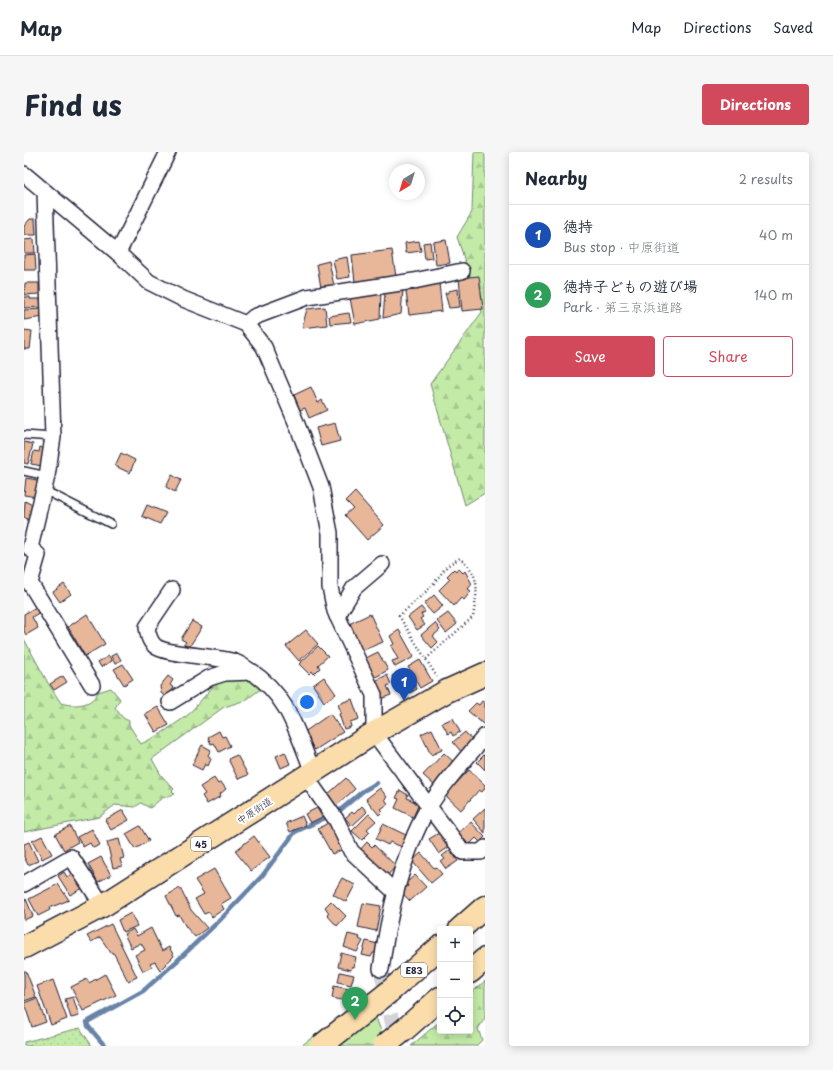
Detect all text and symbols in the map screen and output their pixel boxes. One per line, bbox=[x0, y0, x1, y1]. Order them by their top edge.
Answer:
text: Map bbox=[20, 14, 62, 42]
text: Map bbox=[631, 17, 661, 38]
text: Directions bbox=[683, 17, 751, 38]
text: Saved bbox=[773, 17, 813, 38]
text: Find us bbox=[24, 83, 122, 126]
button: Directions bbox=[702, 84, 809, 125]
north arrow bbox=[389, 164, 425, 200]
text: Nearby bbox=[525, 165, 587, 191]
text: 2 results bbox=[739, 169, 793, 188]
text: 徳持 bbox=[563, 214, 593, 237]
text: 1 bbox=[535, 225, 541, 244]
text: 40 m bbox=[759, 225, 793, 244]
text: Bus stop · 中原街道 bbox=[563, 237, 680, 256]
text: 徳持子どもの遊び場 bbox=[563, 274, 698, 297]
text: 2 bbox=[533, 285, 543, 304]
text: 140 m bbox=[754, 285, 793, 304]
text: Park · 第三京浜道路 bbox=[563, 297, 682, 316]
button: Save bbox=[525, 336, 655, 377]
button: Share bbox=[663, 336, 793, 377]
pin: 1 bbox=[391, 668, 417, 701]
your location bbox=[297, 692, 317, 712]
street label: 中原街道 bbox=[233, 793, 275, 827]
road number: 45 bbox=[191, 837, 211, 851]
map controls bbox=[437, 926, 473, 1034]
button: + bbox=[437, 926, 473, 962]
button: − bbox=[437, 962, 473, 998]
road number: E83 bbox=[401, 963, 427, 977]
pin: 2 bbox=[342, 987, 368, 1020]
button: locate bbox=[437, 998, 473, 1034]

